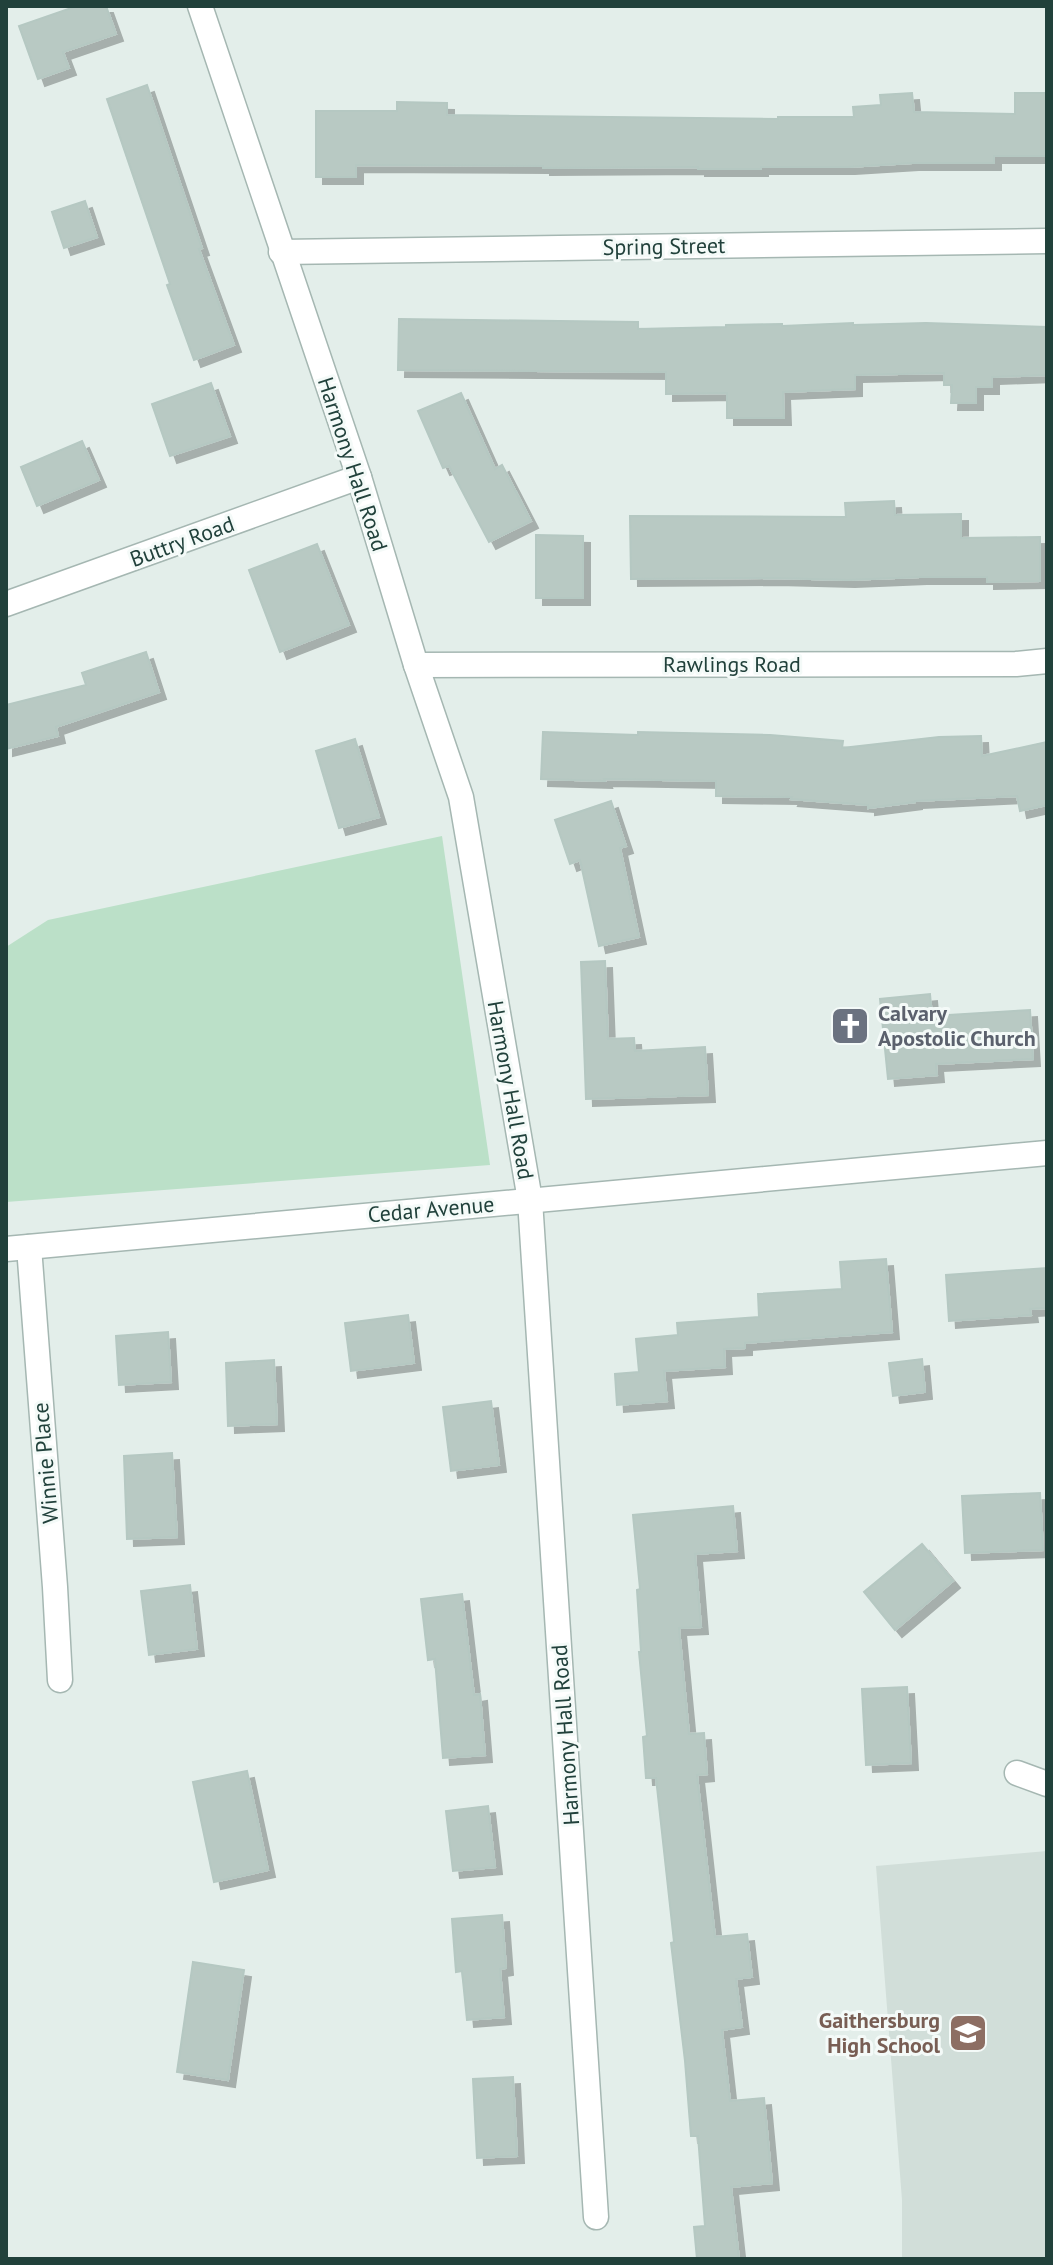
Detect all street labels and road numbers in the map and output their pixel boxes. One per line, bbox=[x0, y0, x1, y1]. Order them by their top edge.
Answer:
street label: Spring Street bbox=[602, 231, 726, 261]
street label: Harmony Hall Road bbox=[312, 374, 394, 554]
street label: Buttry Road bbox=[126, 509, 238, 573]
street label: Rawlings Road bbox=[663, 650, 801, 678]
street label: Harmony Hall Road bbox=[481, 998, 541, 1182]
street label: Cedar Avenue bbox=[366, 1190, 496, 1228]
street label: Winnie Place bbox=[26, 1401, 64, 1525]
street label: Harmony Hall Road bbox=[545, 1644, 585, 1826]

